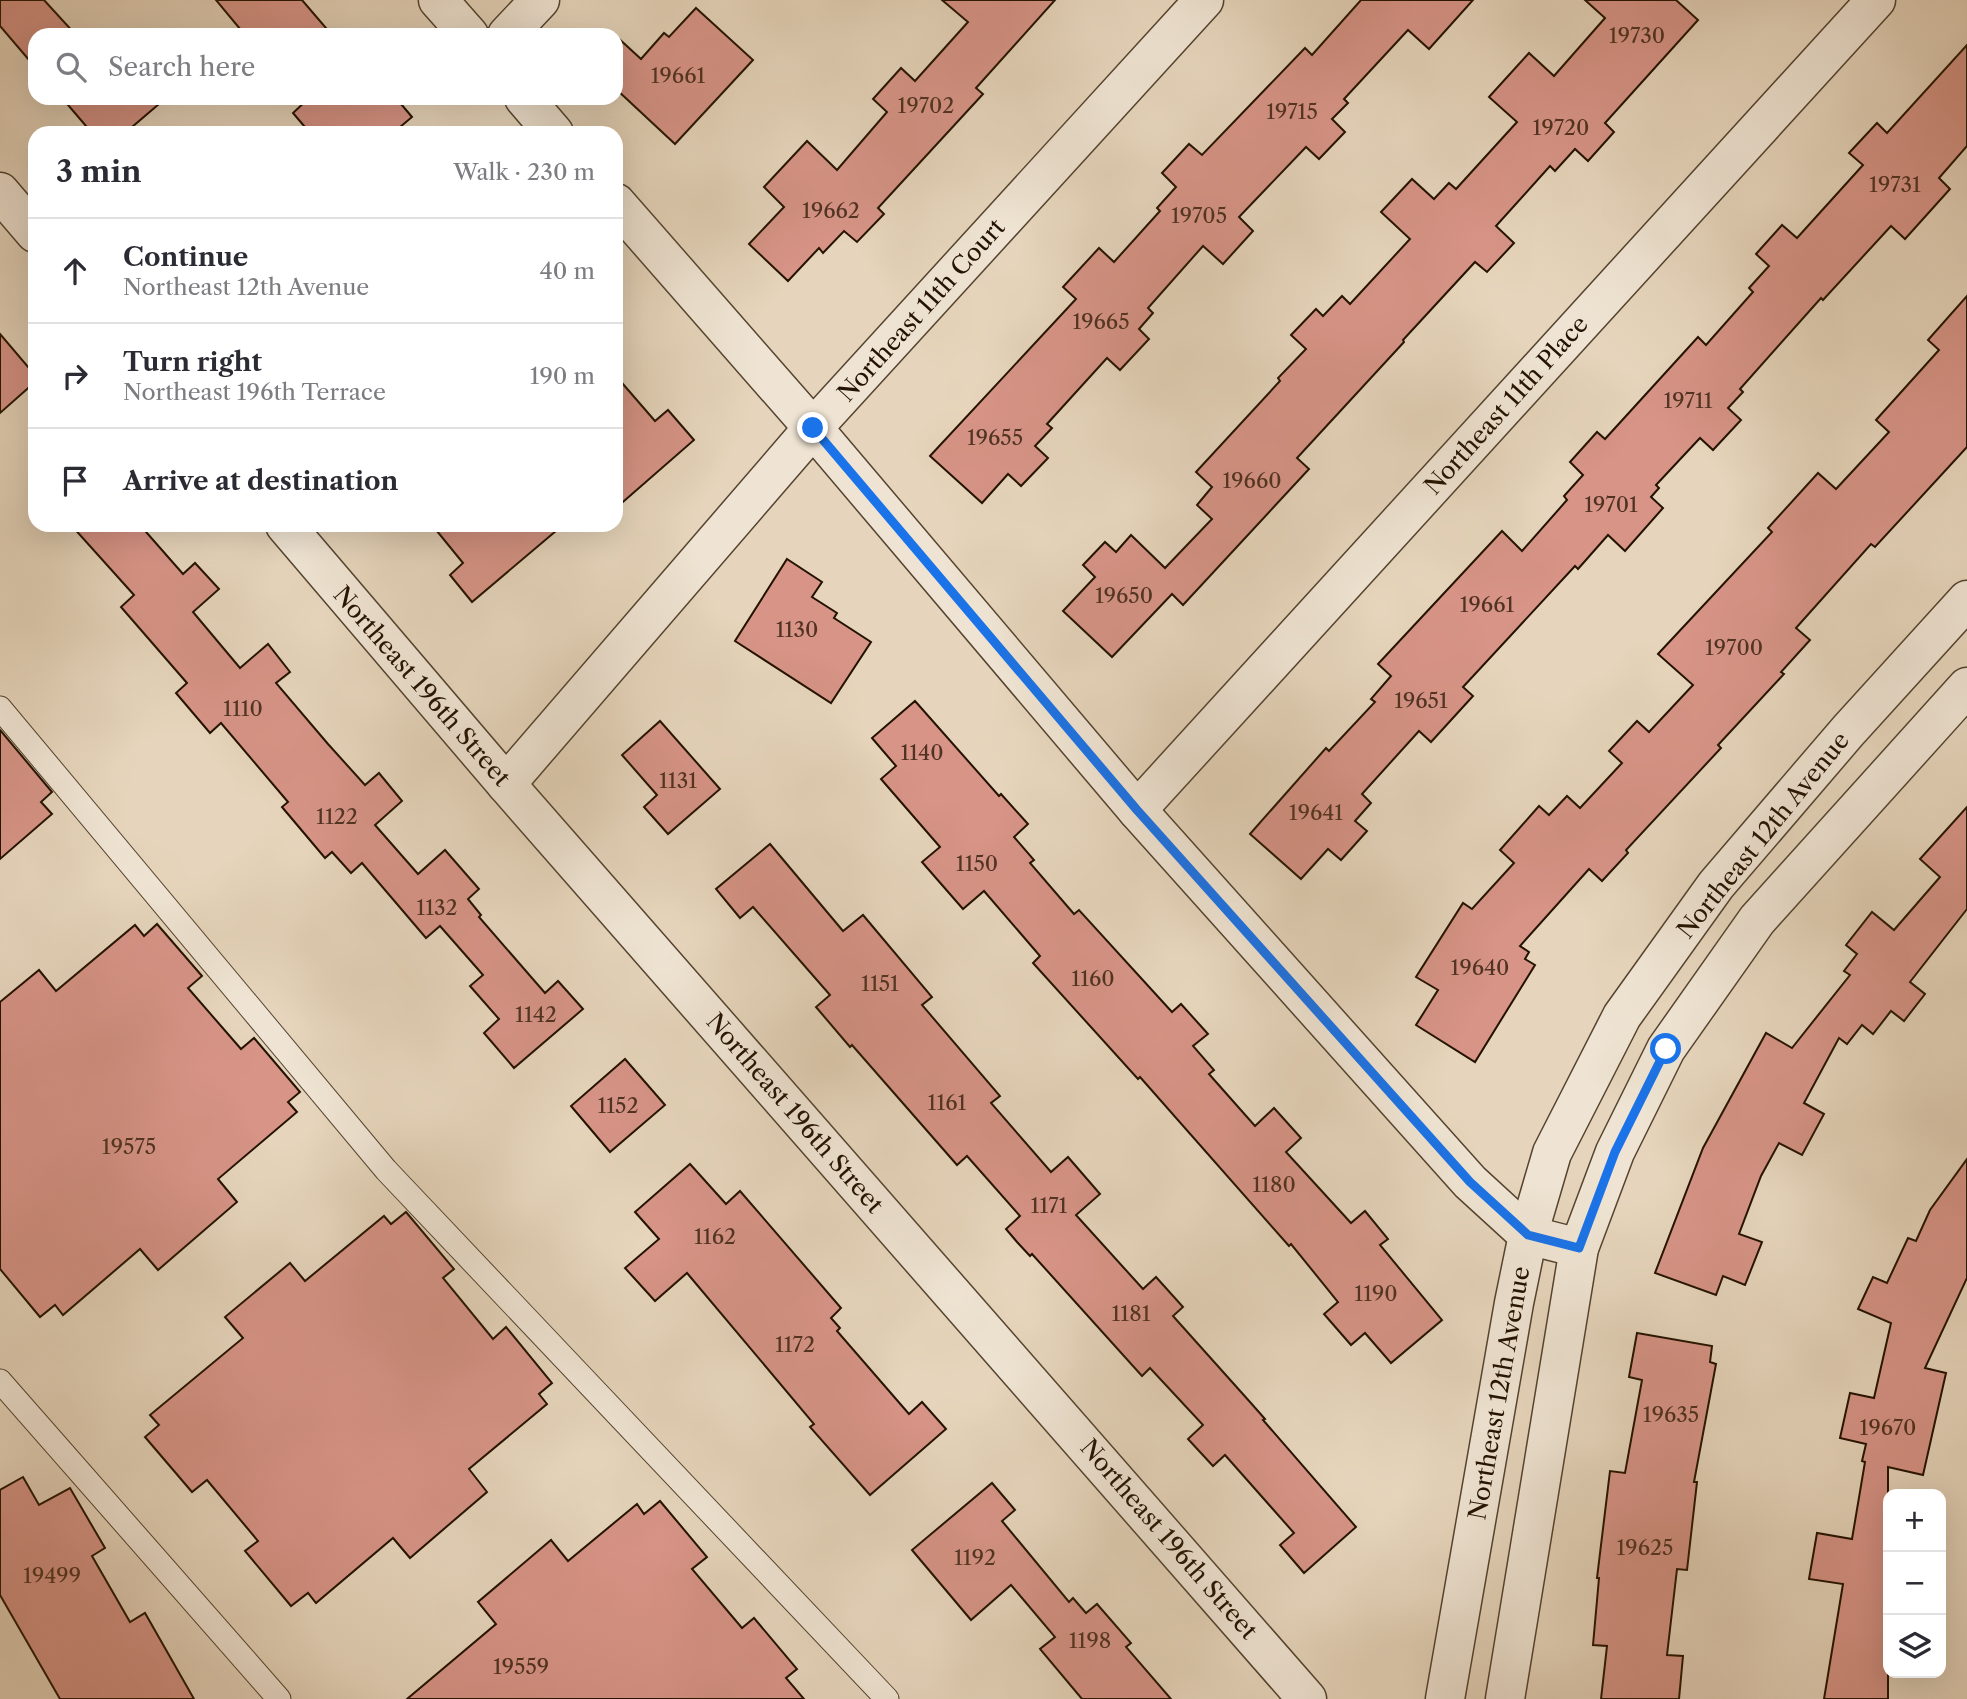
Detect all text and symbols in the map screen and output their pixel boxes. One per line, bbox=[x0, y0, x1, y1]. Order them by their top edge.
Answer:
house number: 19730 bbox=[1609, 23, 1665, 48]
search box bbox=[28, 28, 623, 105]
icon: search bbox=[52, 48, 90, 86]
text: Search here bbox=[108, 51, 255, 83]
house number: 19661 bbox=[651, 63, 705, 88]
house number: 19702 bbox=[898, 93, 954, 118]
house number: 19715 bbox=[1266, 99, 1318, 124]
house number: 19720 bbox=[1533, 115, 1589, 140]
text: 3 min bbox=[56, 153, 142, 190]
text: Walk · 230 m bbox=[453, 158, 595, 186]
house number: 19731 bbox=[1869, 172, 1921, 197]
house number: 19662 bbox=[802, 198, 860, 223]
house number: 19705 bbox=[1171, 203, 1227, 228]
street label: Northeast 11th Court bbox=[831, 212, 1011, 407]
text: Continue bbox=[123, 241, 248, 273]
icon: ahead bbox=[56, 252, 94, 290]
text: 40 m bbox=[540, 257, 595, 285]
text: Northeast 12th Avenue bbox=[123, 273, 369, 301]
house number: 19665 bbox=[1072, 309, 1130, 334]
street label: Northeast 11th Place bbox=[1418, 310, 1594, 500]
text: Turn right bbox=[123, 346, 262, 378]
icon: right bbox=[56, 357, 94, 395]
text: 190 m bbox=[530, 362, 595, 390]
text: Northeast 196th Terrace bbox=[123, 378, 386, 406]
house number: 19711 bbox=[1663, 388, 1713, 413]
route end bbox=[797, 412, 828, 443]
house number: 19655 bbox=[967, 425, 1023, 450]
icon: arrive bbox=[56, 462, 94, 500]
text: Arrive at destination bbox=[123, 465, 398, 497]
house number: 19660 bbox=[1222, 468, 1282, 493]
house number: 19701 bbox=[1584, 492, 1638, 517]
street label: Northeast 196th Street bbox=[327, 580, 517, 792]
house number: 19650 bbox=[1095, 583, 1153, 608]
house number: 19661 bbox=[1460, 592, 1514, 617]
house number: 1130 bbox=[776, 617, 818, 642]
house number: 19700 bbox=[1705, 635, 1763, 660]
house number: 19651 bbox=[1394, 688, 1448, 713]
house number: 1110 bbox=[223, 696, 263, 721]
street label: Northeast 12th Avenue bbox=[1671, 726, 1855, 944]
house number: 1140 bbox=[900, 740, 944, 765]
house number: 1131 bbox=[659, 768, 697, 793]
house number: 19641 bbox=[1289, 800, 1343, 825]
house number: 1122 bbox=[316, 804, 358, 829]
house number: 1150 bbox=[956, 851, 998, 876]
house number: 1132 bbox=[416, 895, 458, 920]
house number: 19640 bbox=[1451, 955, 1509, 980]
house number: 1160 bbox=[1071, 966, 1115, 991]
house number: 1151 bbox=[861, 971, 899, 996]
house number: 1142 bbox=[515, 1002, 557, 1027]
street label: Northeast 196th Street bbox=[700, 1007, 890, 1219]
route start bbox=[1650, 1033, 1681, 1064]
house number: 1161 bbox=[928, 1090, 967, 1115]
house number: 1152 bbox=[597, 1093, 639, 1118]
house number: 19575 bbox=[102, 1134, 156, 1159]
house number: 1180 bbox=[1252, 1172, 1296, 1197]
house number: 1171 bbox=[1031, 1193, 1068, 1218]
house number: 1162 bbox=[694, 1224, 736, 1249]
street label: Northeast 12th Avenue bbox=[1462, 1264, 1536, 1522]
house number: 1190 bbox=[1354, 1281, 1398, 1306]
house number: 1181 bbox=[1112, 1301, 1151, 1326]
house number: 1172 bbox=[775, 1332, 815, 1357]
house number: 19635 bbox=[1643, 1402, 1699, 1427]
house number: 19670 bbox=[1860, 1415, 1916, 1440]
street label: Northeast 196th Street bbox=[1074, 1433, 1264, 1645]
map controls bbox=[1883, 1489, 1946, 1678]
button: + bbox=[1883, 1489, 1946, 1552]
house number: 19625 bbox=[1617, 1535, 1673, 1560]
house number: 1192 bbox=[954, 1545, 996, 1570]
button: − bbox=[1883, 1552, 1946, 1615]
house number: 19499 bbox=[23, 1563, 81, 1588]
button: layers bbox=[1883, 1615, 1946, 1678]
house number: 1198 bbox=[1069, 1628, 1111, 1653]
house number: 19559 bbox=[493, 1654, 549, 1679]

